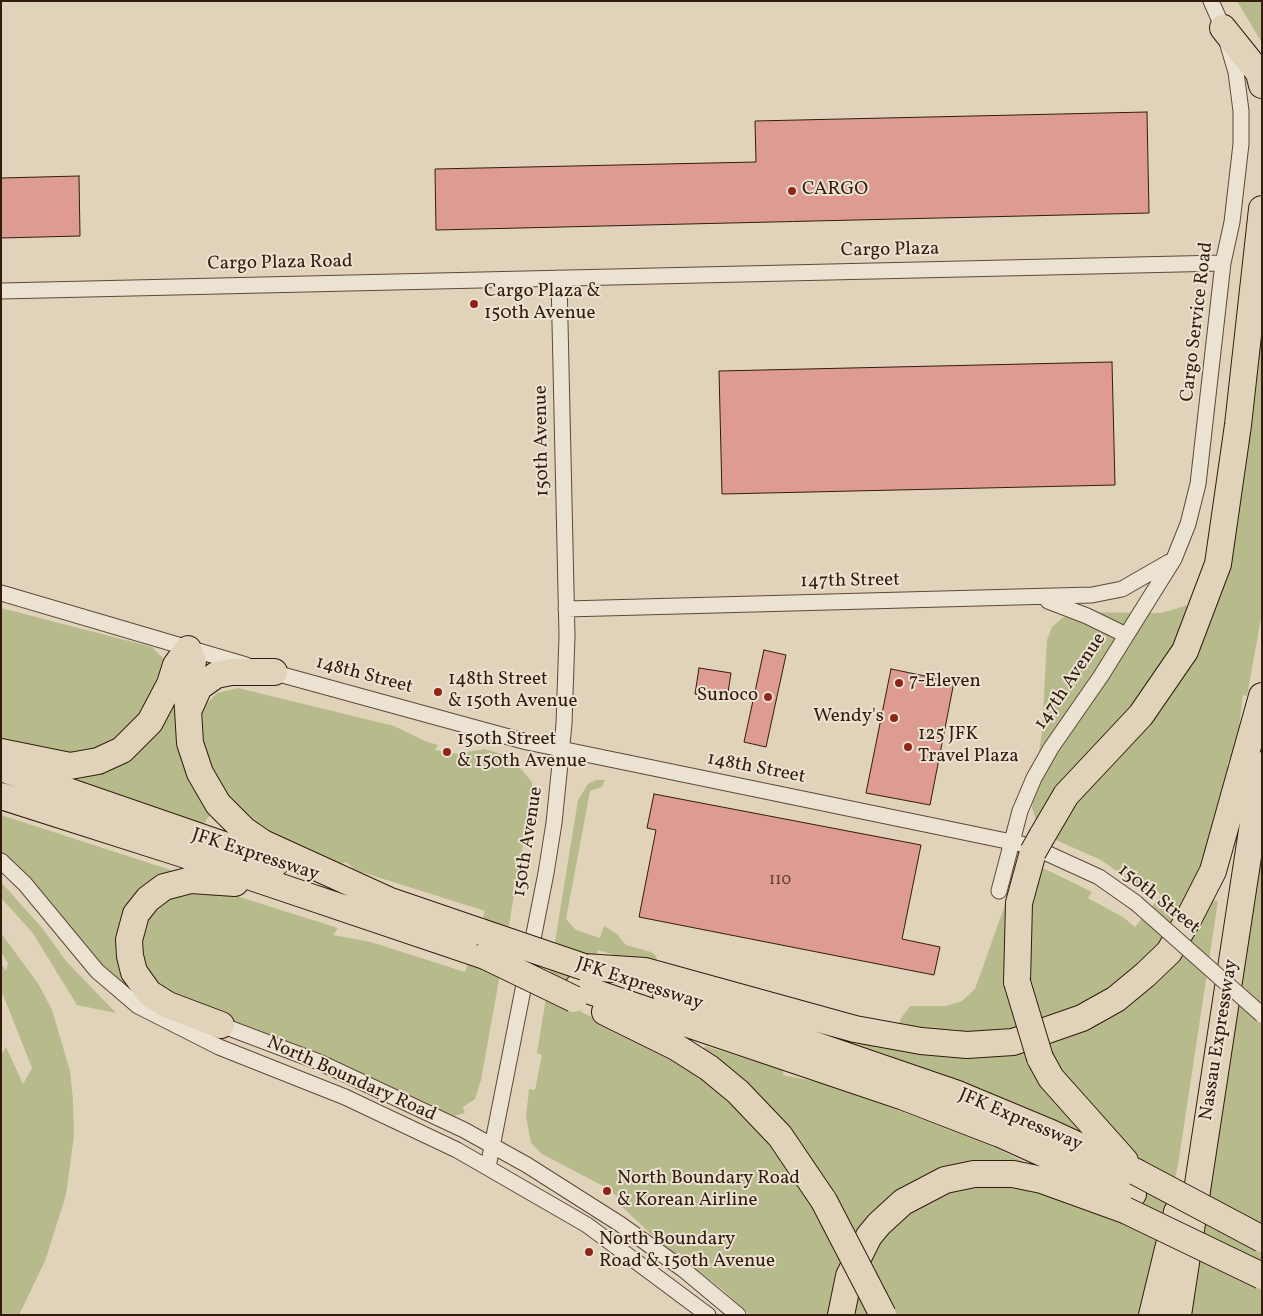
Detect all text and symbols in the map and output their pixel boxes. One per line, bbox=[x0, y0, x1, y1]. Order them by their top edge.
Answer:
place label: CARGO bbox=[802, 180, 868, 202]
marker: CARGO bbox=[786, 185, 798, 197]
street label: Cargo Plaza bbox=[841, 239, 939, 263]
street label: Cargo Service Road bbox=[1177, 241, 1219, 403]
street label: Cargo Plaza Road bbox=[207, 251, 353, 277]
place label: Cargo Plaza & 150th Avenue bbox=[484, 282, 601, 326]
marker: Cargo Plaza & 150th Avenue bbox=[468, 298, 480, 310]
street label: 150th Avenue bbox=[531, 385, 555, 497]
street label: 147th Street bbox=[800, 570, 900, 594]
street label: 147th Avenue bbox=[1030, 629, 1112, 735]
street label: 148th Street bbox=[313, 652, 415, 700]
place label: 148th Street & 150th Avenue bbox=[448, 670, 577, 714]
place label: 7-Eleven bbox=[909, 672, 981, 694]
marker: 7-Eleven bbox=[893, 677, 905, 689]
marker: 148th Street & 150th Avenue bbox=[432, 686, 444, 698]
place label: Sunoco bbox=[697, 686, 758, 708]
marker: Sunoco bbox=[762, 691, 774, 703]
place label: Wendy's bbox=[813, 707, 884, 729]
marker: Wendy's bbox=[888, 712, 900, 724]
place label: 125 JFK Travel Plaza bbox=[918, 725, 1019, 769]
place label: 150th Street & 150th Avenue bbox=[457, 730, 586, 774]
marker: 125 JFK Travel Plaza bbox=[902, 741, 914, 753]
marker: 150th Street & 150th Avenue bbox=[441, 746, 453, 758]
street label: 148th Street bbox=[705, 748, 807, 790]
street label: 150th Avenue bbox=[509, 785, 549, 899]
street label: JFK Expressway bbox=[188, 825, 322, 887]
street label: 150th Street bbox=[1112, 860, 1204, 940]
house number: 110 bbox=[769, 871, 791, 891]
street label: JFK Expressway bbox=[572, 954, 706, 1016]
street label: Nassau Expressway bbox=[1196, 958, 1244, 1122]
street label: North Boundary Road bbox=[263, 1032, 439, 1128]
street label: JFK Expressway bbox=[955, 1085, 1085, 1157]
place label: North Boundary Road & Korean Airline bbox=[617, 1169, 800, 1213]
marker: North Boundary Road & Korean Airline bbox=[601, 1185, 613, 1197]
place label: North Boundary Road & 150th Avenue bbox=[599, 1230, 775, 1274]
marker: North Boundary Road & 150th Avenue bbox=[583, 1246, 595, 1258]

